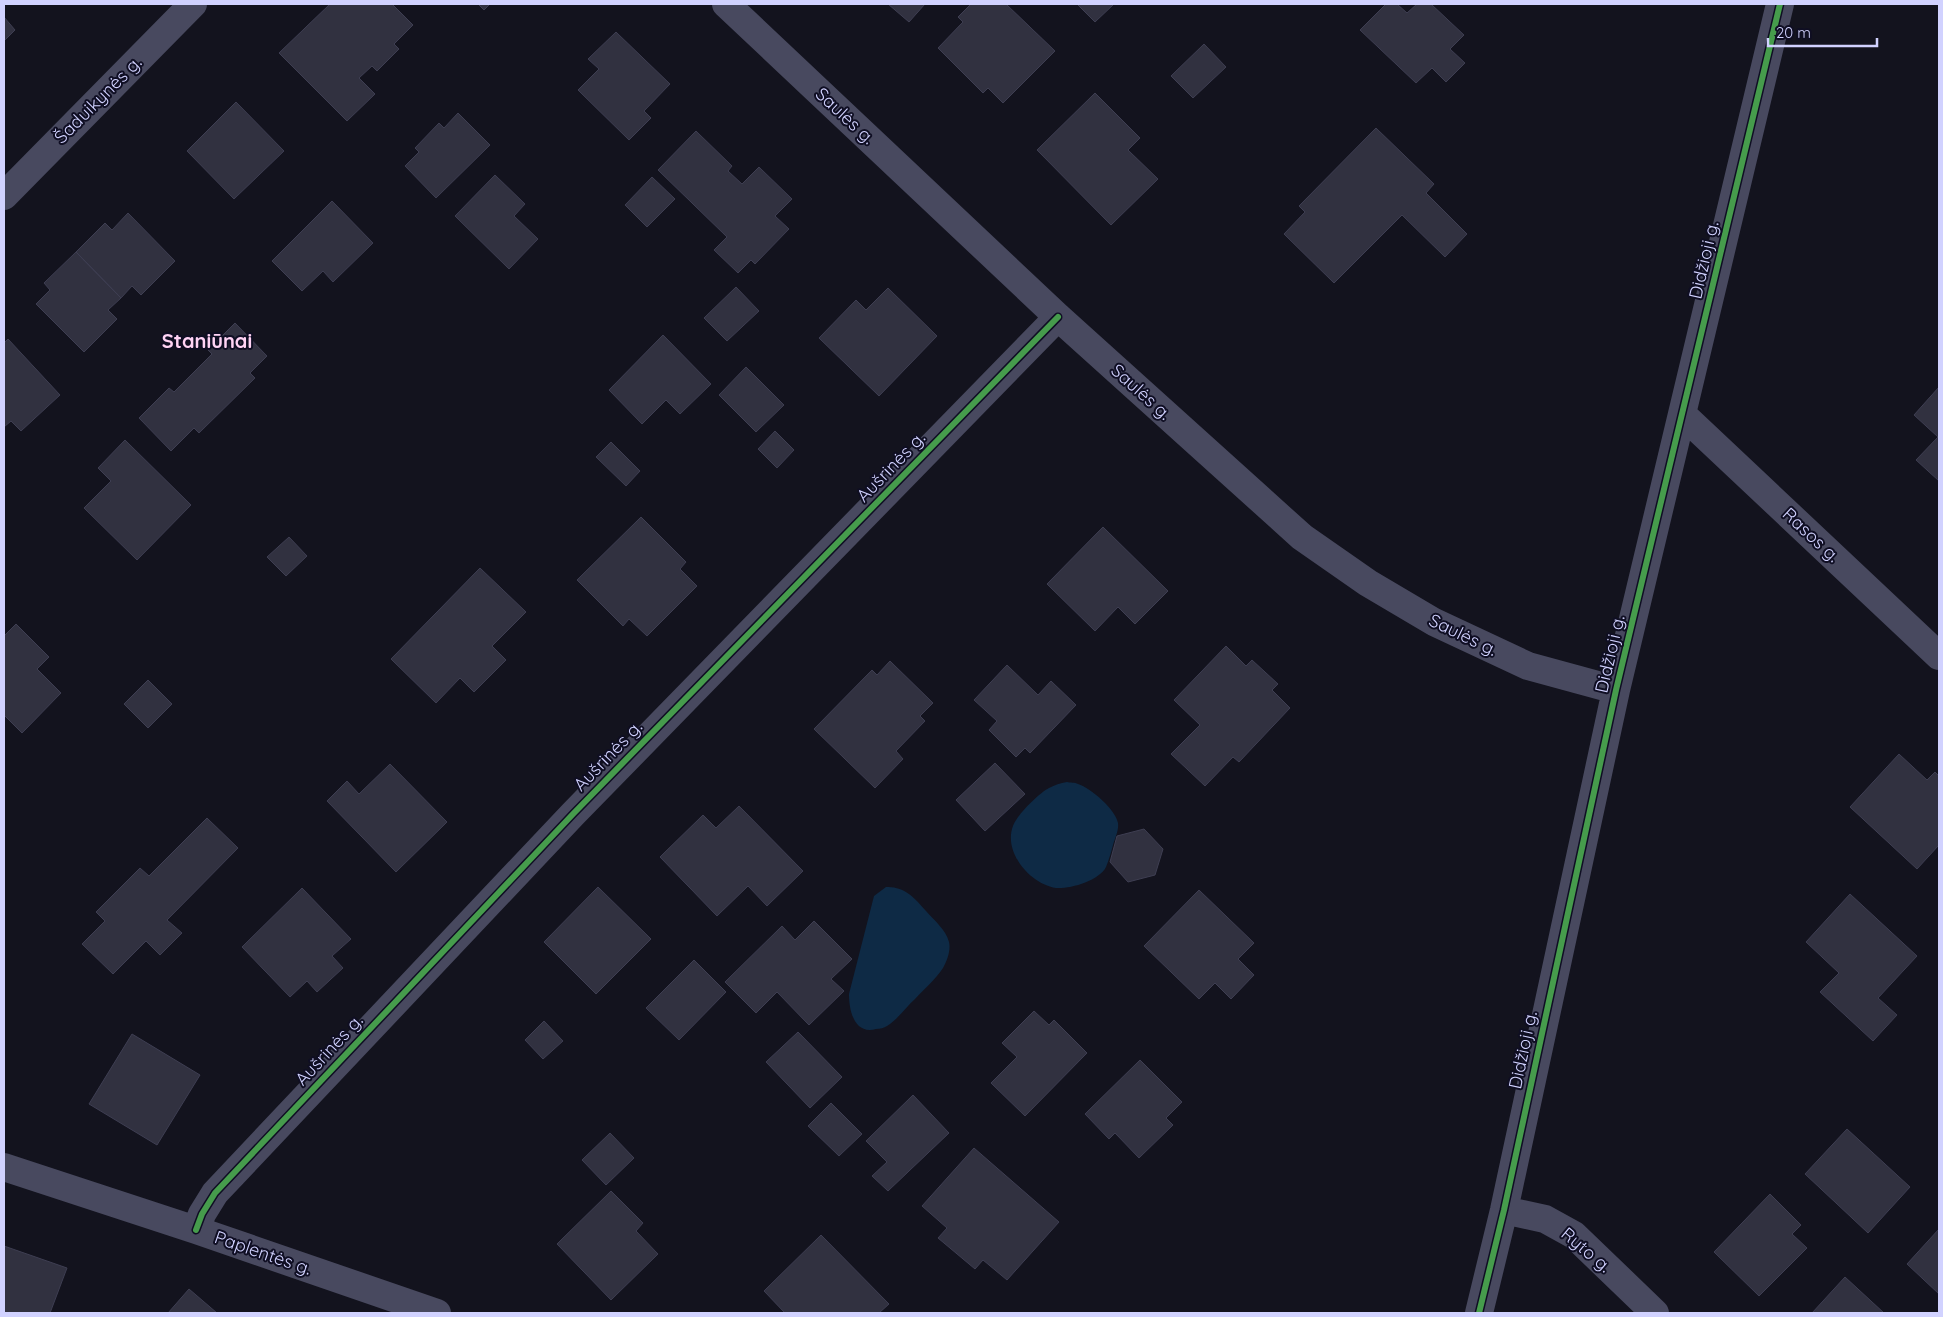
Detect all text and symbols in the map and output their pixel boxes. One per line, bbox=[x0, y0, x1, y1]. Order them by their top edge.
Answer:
scale bar bbox=[1768, 15, 1877, 47]
text: 20 m bbox=[1776, 23, 1811, 42]
street label: Šaduikynės g. bbox=[49, 51, 146, 148]
street label: Saulės g. bbox=[811, 82, 880, 149]
street label: Didžioji g. bbox=[1683, 219, 1724, 301]
district label: Staniūnai bbox=[162, 328, 252, 353]
street label: Saulės g. bbox=[1106, 359, 1176, 425]
street label: Aušrinės g. bbox=[851, 427, 930, 507]
street label: Rasos g. bbox=[1778, 502, 1845, 567]
street label: Saulės g. bbox=[1425, 608, 1501, 661]
street label: Didžioji g. bbox=[1589, 613, 1630, 695]
street label: Aušrinės g. bbox=[568, 716, 647, 796]
street label: Aušrinės g. bbox=[290, 1009, 368, 1090]
street label: Didžioji g. bbox=[1503, 1009, 1542, 1091]
street label: Ryto g. bbox=[1556, 1222, 1616, 1277]
street label: Paplentės g. bbox=[212, 1225, 315, 1280]

